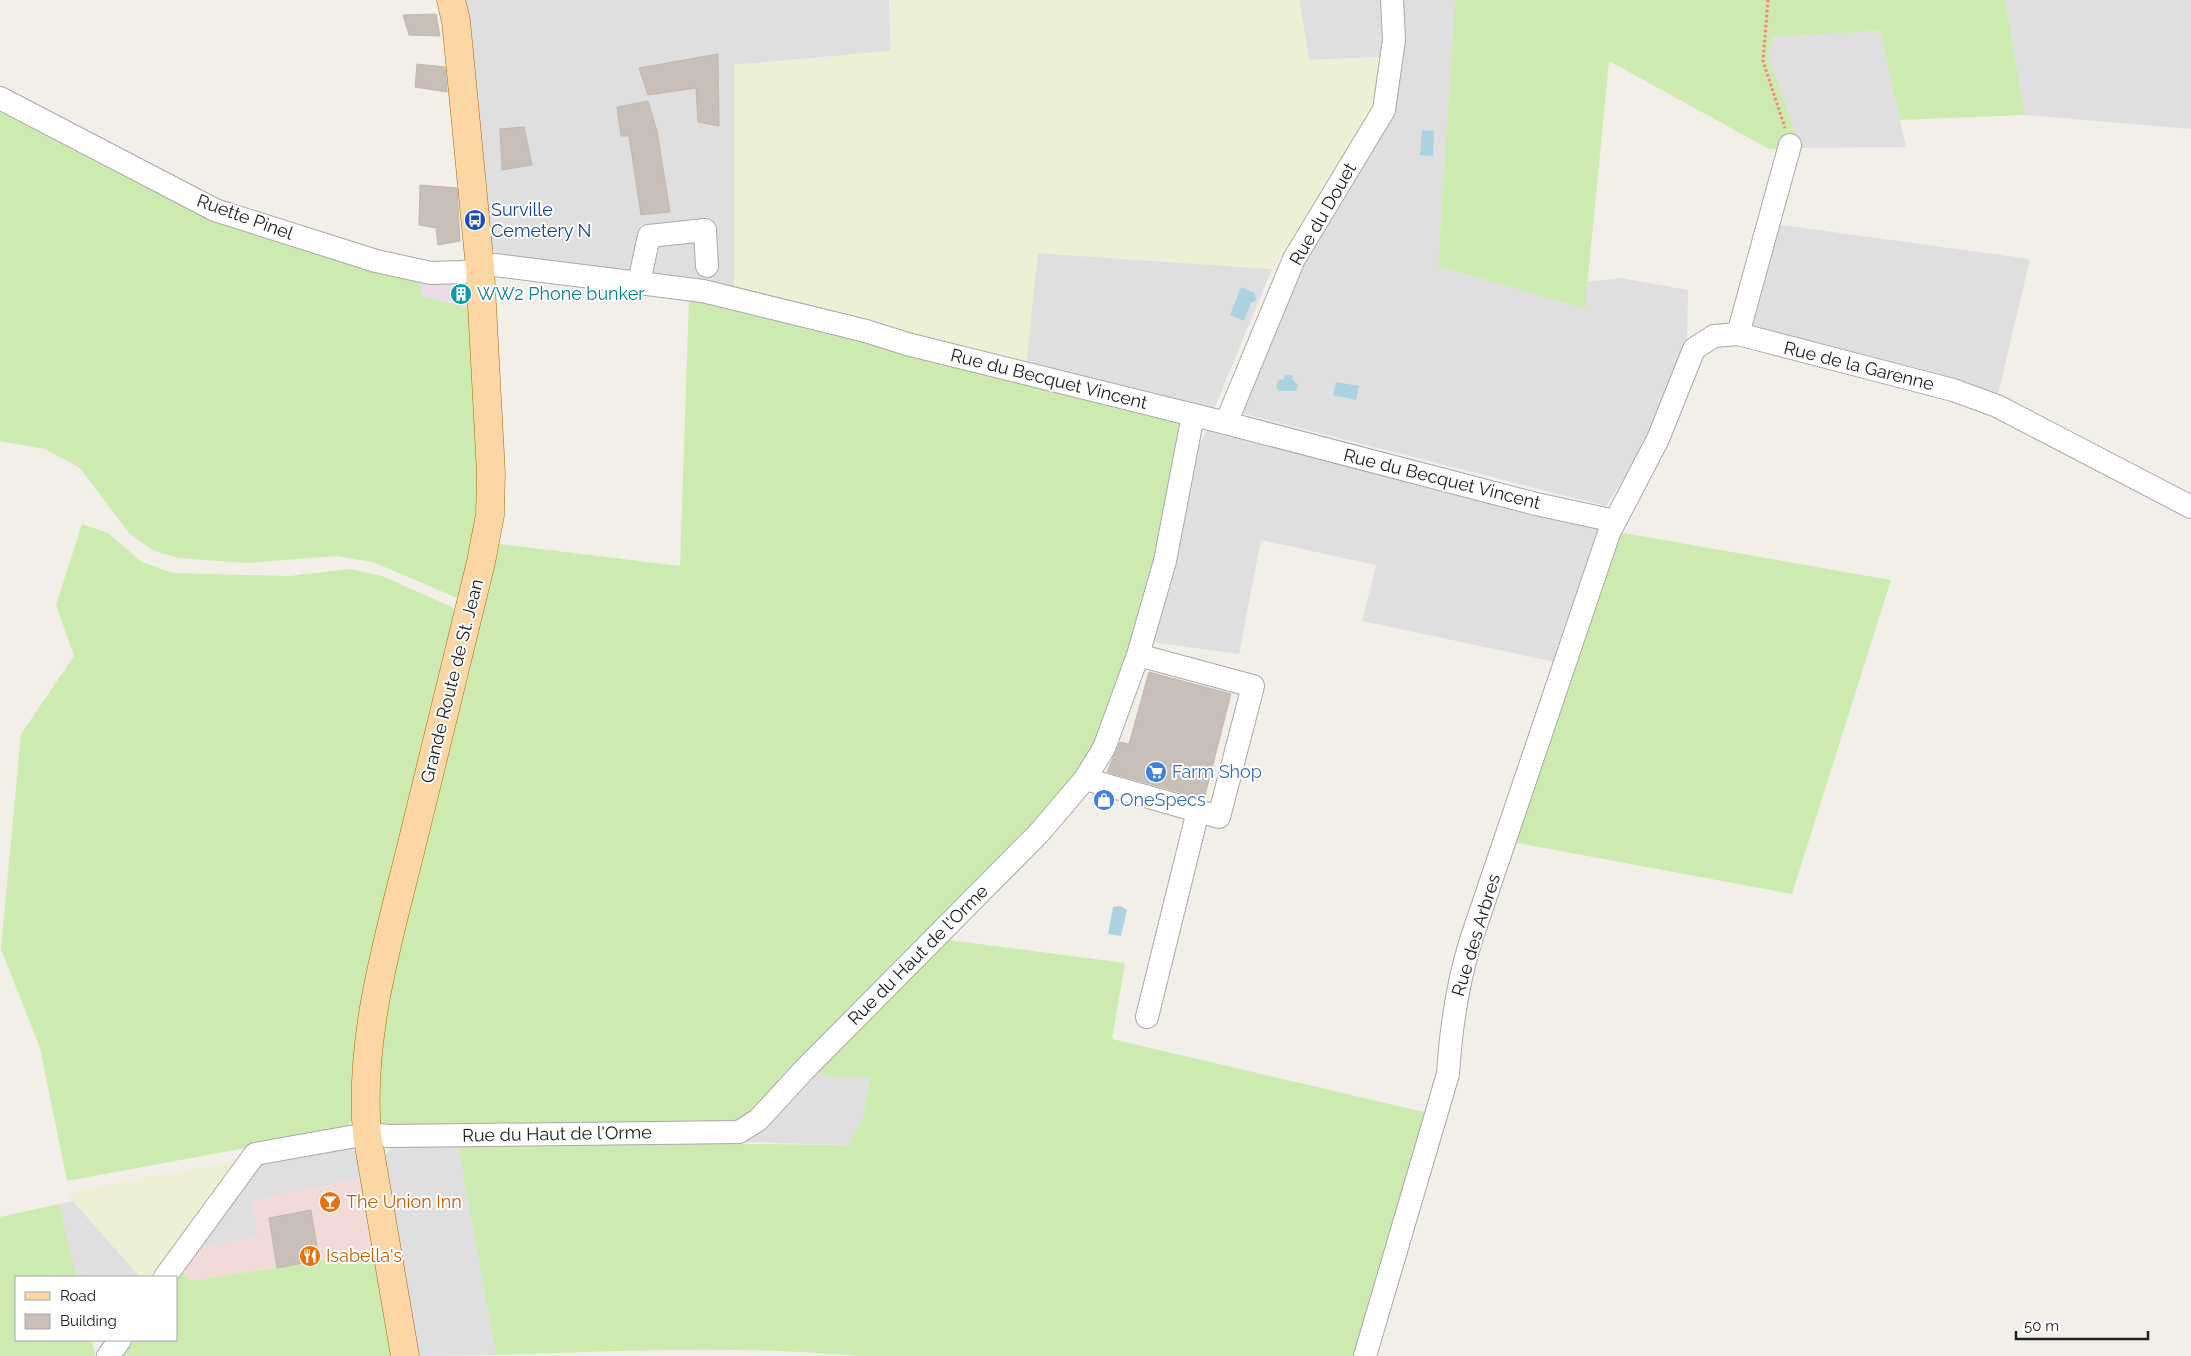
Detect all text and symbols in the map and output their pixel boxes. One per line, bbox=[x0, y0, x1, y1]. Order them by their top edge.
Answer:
street label: Rue du Douet bbox=[1285, 159, 1360, 269]
street label: Ruette Pinel bbox=[194, 189, 296, 244]
place label: Surville Cemetery N bbox=[491, 199, 591, 241]
bus stop icon: Surville Cemetery N bbox=[463, 208, 487, 232]
building icon: WW2 Phone bunker bbox=[449, 282, 473, 306]
place label: WW2 Phone bunker bbox=[477, 283, 645, 304]
street label: Rue de la Garenne bbox=[1782, 337, 1937, 394]
street label: Rue du Becquet Vincent bbox=[949, 344, 1150, 413]
street label: Rue du Becquet Vincent bbox=[1342, 444, 1543, 513]
street label: Grande Route de St. Jean bbox=[416, 577, 487, 785]
supermarket icon: Farm Shop bbox=[1144, 760, 1168, 784]
place label: Farm Shop bbox=[1172, 761, 1262, 782]
shop icon: OneSpecs bbox=[1092, 788, 1116, 812]
place label: OneSpecs bbox=[1120, 789, 1206, 810]
street label: Rue des Arbres bbox=[1447, 871, 1504, 999]
street label: Rue du Haut de l'Orme bbox=[843, 880, 992, 1029]
street label: Rue du Haut de l'Orme bbox=[462, 1121, 652, 1146]
bar icon: The Union Inn bbox=[318, 1190, 342, 1214]
place label: The Union Inn bbox=[346, 1191, 462, 1212]
restaurant icon: Isabella's bbox=[298, 1244, 322, 1268]
place label: Isabella's bbox=[326, 1245, 402, 1266]
legend bbox=[15, 1276, 178, 1341]
text: Road bbox=[60, 1287, 96, 1305]
scale bar bbox=[2016, 1308, 2148, 1340]
text: Building bbox=[60, 1312, 117, 1330]
text: 50 m bbox=[2024, 1317, 2059, 1335]

